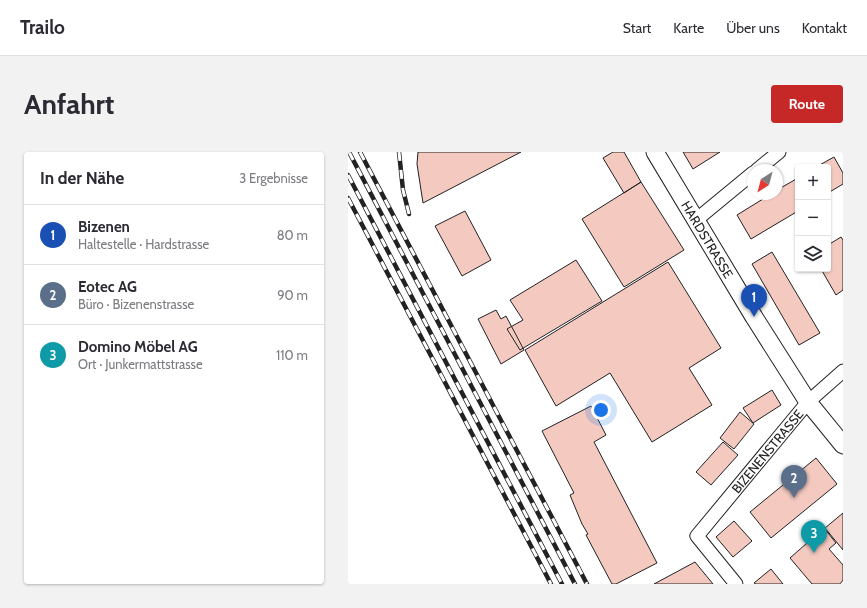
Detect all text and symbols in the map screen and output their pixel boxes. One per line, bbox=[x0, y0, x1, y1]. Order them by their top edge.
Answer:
text: Trailo bbox=[20, 16, 65, 39]
text: Start bbox=[623, 19, 651, 37]
text: Karte bbox=[673, 19, 704, 37]
text: Über uns bbox=[726, 19, 780, 37]
text: Kontakt bbox=[802, 19, 847, 37]
button: Route bbox=[771, 85, 843, 123]
text: Anfahrt bbox=[24, 87, 114, 121]
north arrow bbox=[747, 164, 783, 200]
map controls bbox=[795, 164, 831, 272]
button: + bbox=[795, 164, 831, 200]
text: In der Nähe bbox=[40, 168, 124, 188]
text: 3 Ergebnisse bbox=[239, 170, 308, 186]
street label: HARDSTRASSE bbox=[678, 198, 737, 281]
button: − bbox=[795, 200, 831, 236]
text: Bizenen bbox=[78, 218, 130, 236]
text: 1 bbox=[51, 227, 55, 243]
text: 80 m bbox=[277, 227, 308, 243]
text: Haltestelle · Hardstrasse bbox=[78, 236, 209, 252]
button: layers bbox=[795, 236, 831, 272]
text: Eotec AG bbox=[78, 278, 137, 296]
pin: 1 bbox=[741, 284, 767, 317]
text: 2 bbox=[50, 287, 56, 303]
text: 90 m bbox=[277, 287, 308, 303]
text: Büro · Bizenenstrasse bbox=[78, 296, 194, 312]
text: Domino Möbel AG bbox=[78, 338, 198, 356]
text: 3 bbox=[49, 347, 57, 363]
text: 110 m bbox=[276, 347, 308, 363]
text: Ort · Junkermattstrasse bbox=[78, 356, 203, 372]
your location bbox=[591, 400, 611, 420]
street label: BIZENENSTRASSE bbox=[728, 406, 807, 496]
pin: 2 bbox=[781, 465, 807, 498]
pin: 3 bbox=[801, 520, 827, 553]

